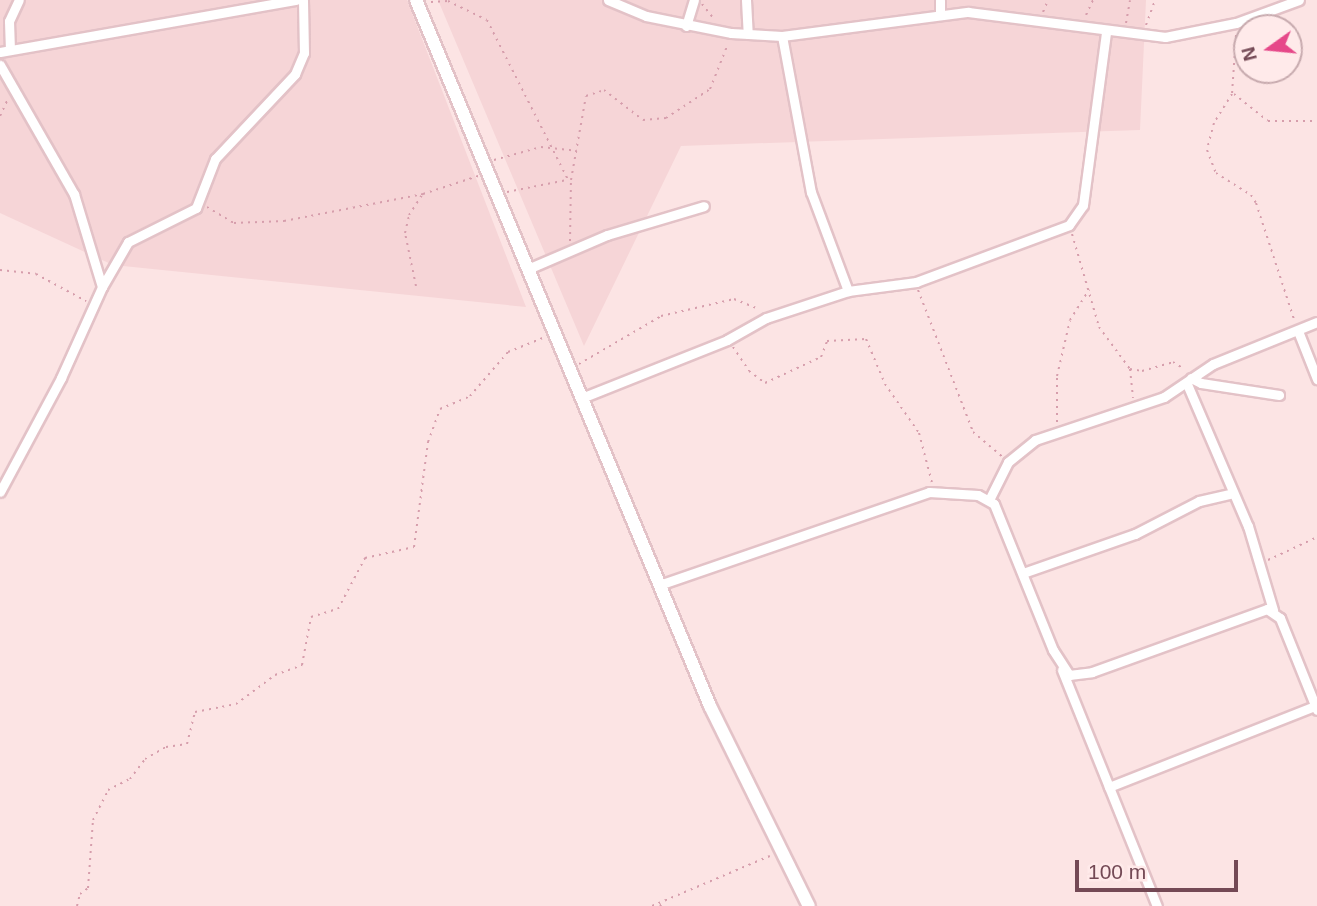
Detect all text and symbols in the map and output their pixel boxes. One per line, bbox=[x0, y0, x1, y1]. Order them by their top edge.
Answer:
north arrow bbox=[1233, 14, 1303, 84]
text: N bbox=[1237, 45, 1261, 63]
scale bar bbox=[1079, 846, 1242, 890]
text: 100 m bbox=[1088, 860, 1146, 883]

